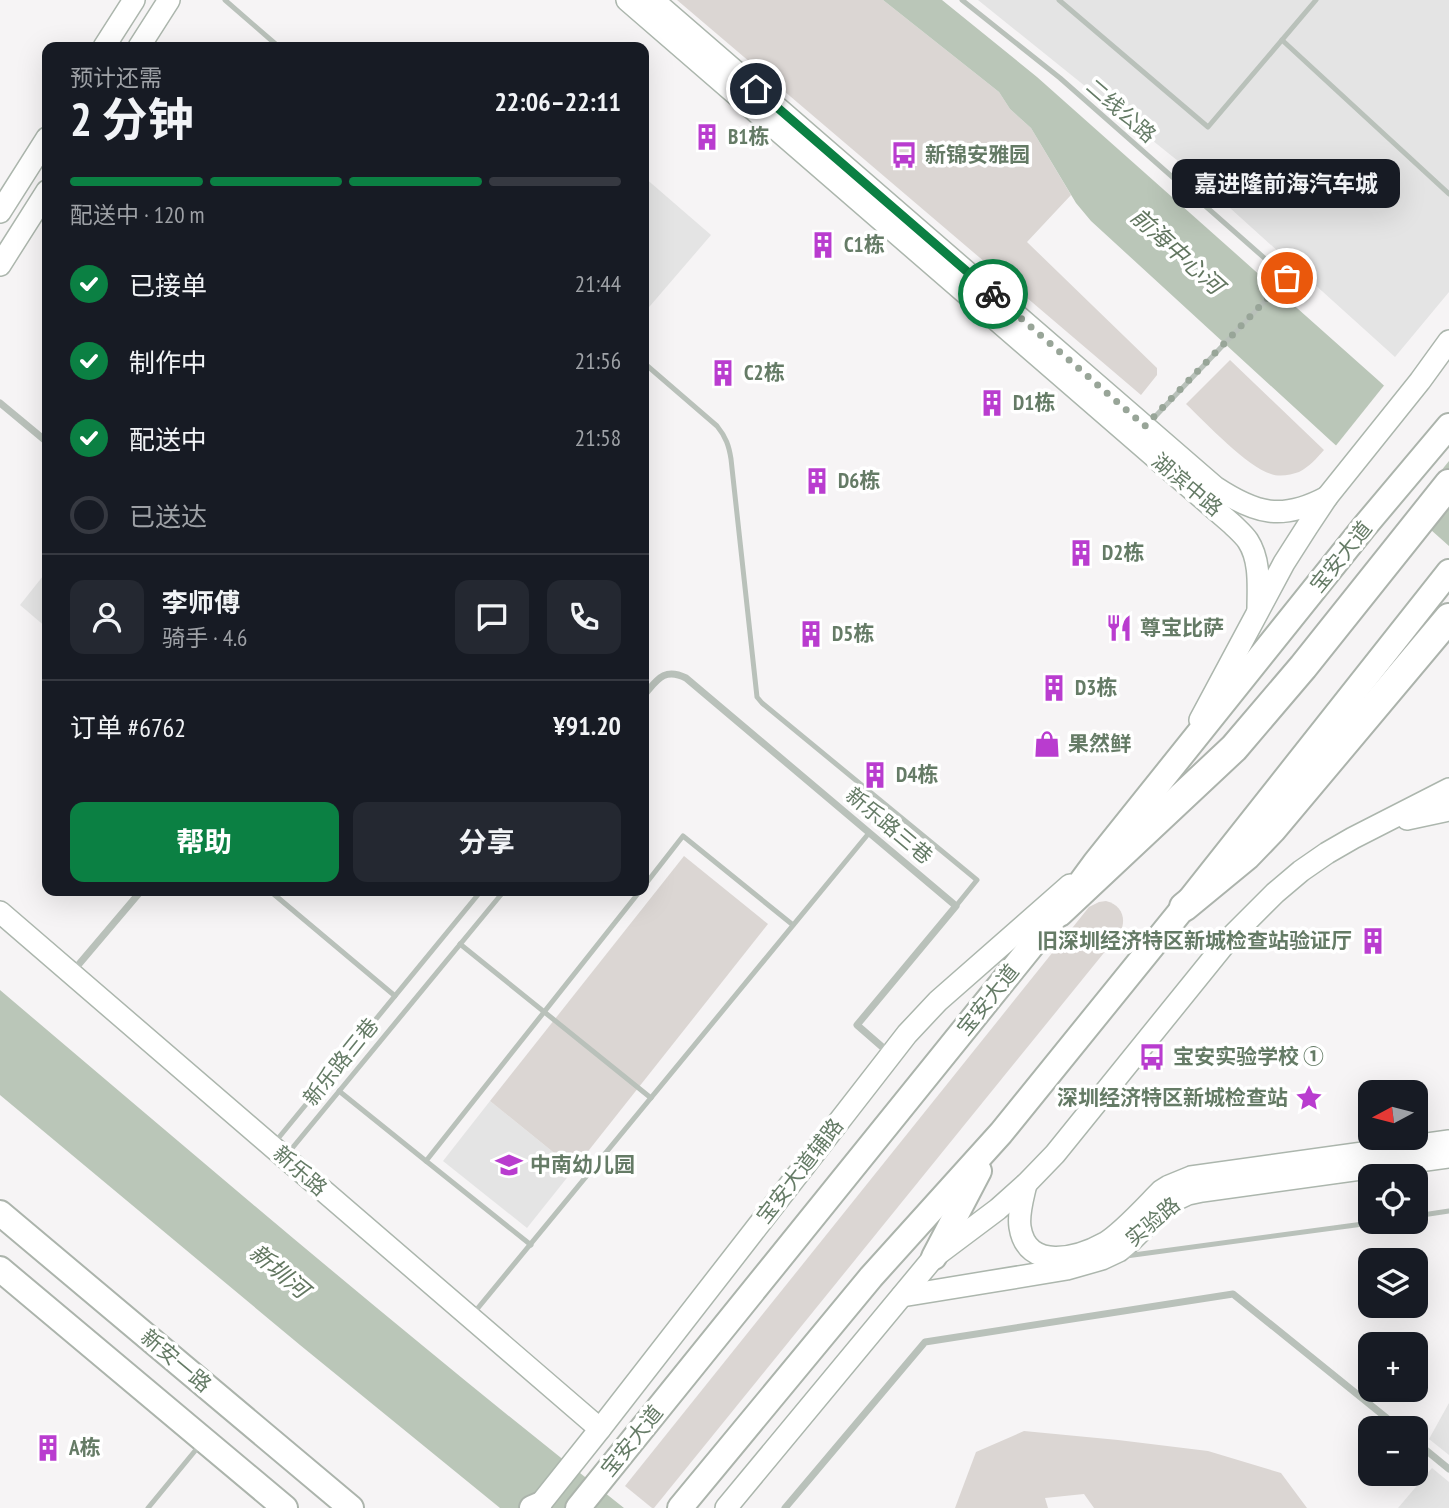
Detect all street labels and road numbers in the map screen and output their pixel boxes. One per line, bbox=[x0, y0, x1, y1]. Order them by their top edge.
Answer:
street label: 二线公路 bbox=[1081, 73, 1162, 148]
street label: 湖滨中路 bbox=[1146, 447, 1228, 522]
street label: 宝安大道 bbox=[1304, 516, 1378, 598]
street label: 新乐路三巷 bbox=[840, 782, 938, 870]
street label: 宝安大道 bbox=[951, 959, 1025, 1041]
street label: 新乐路三巷 bbox=[297, 1012, 384, 1111]
street label: 宝安大道辅路 bbox=[750, 1113, 849, 1229]
street label: 新乐路 bbox=[268, 1140, 333, 1201]
street label: 实验路 bbox=[1120, 1191, 1185, 1252]
street label: 新安一路 bbox=[135, 1323, 217, 1398]
street label: 宝安大道 bbox=[595, 1400, 669, 1482]

